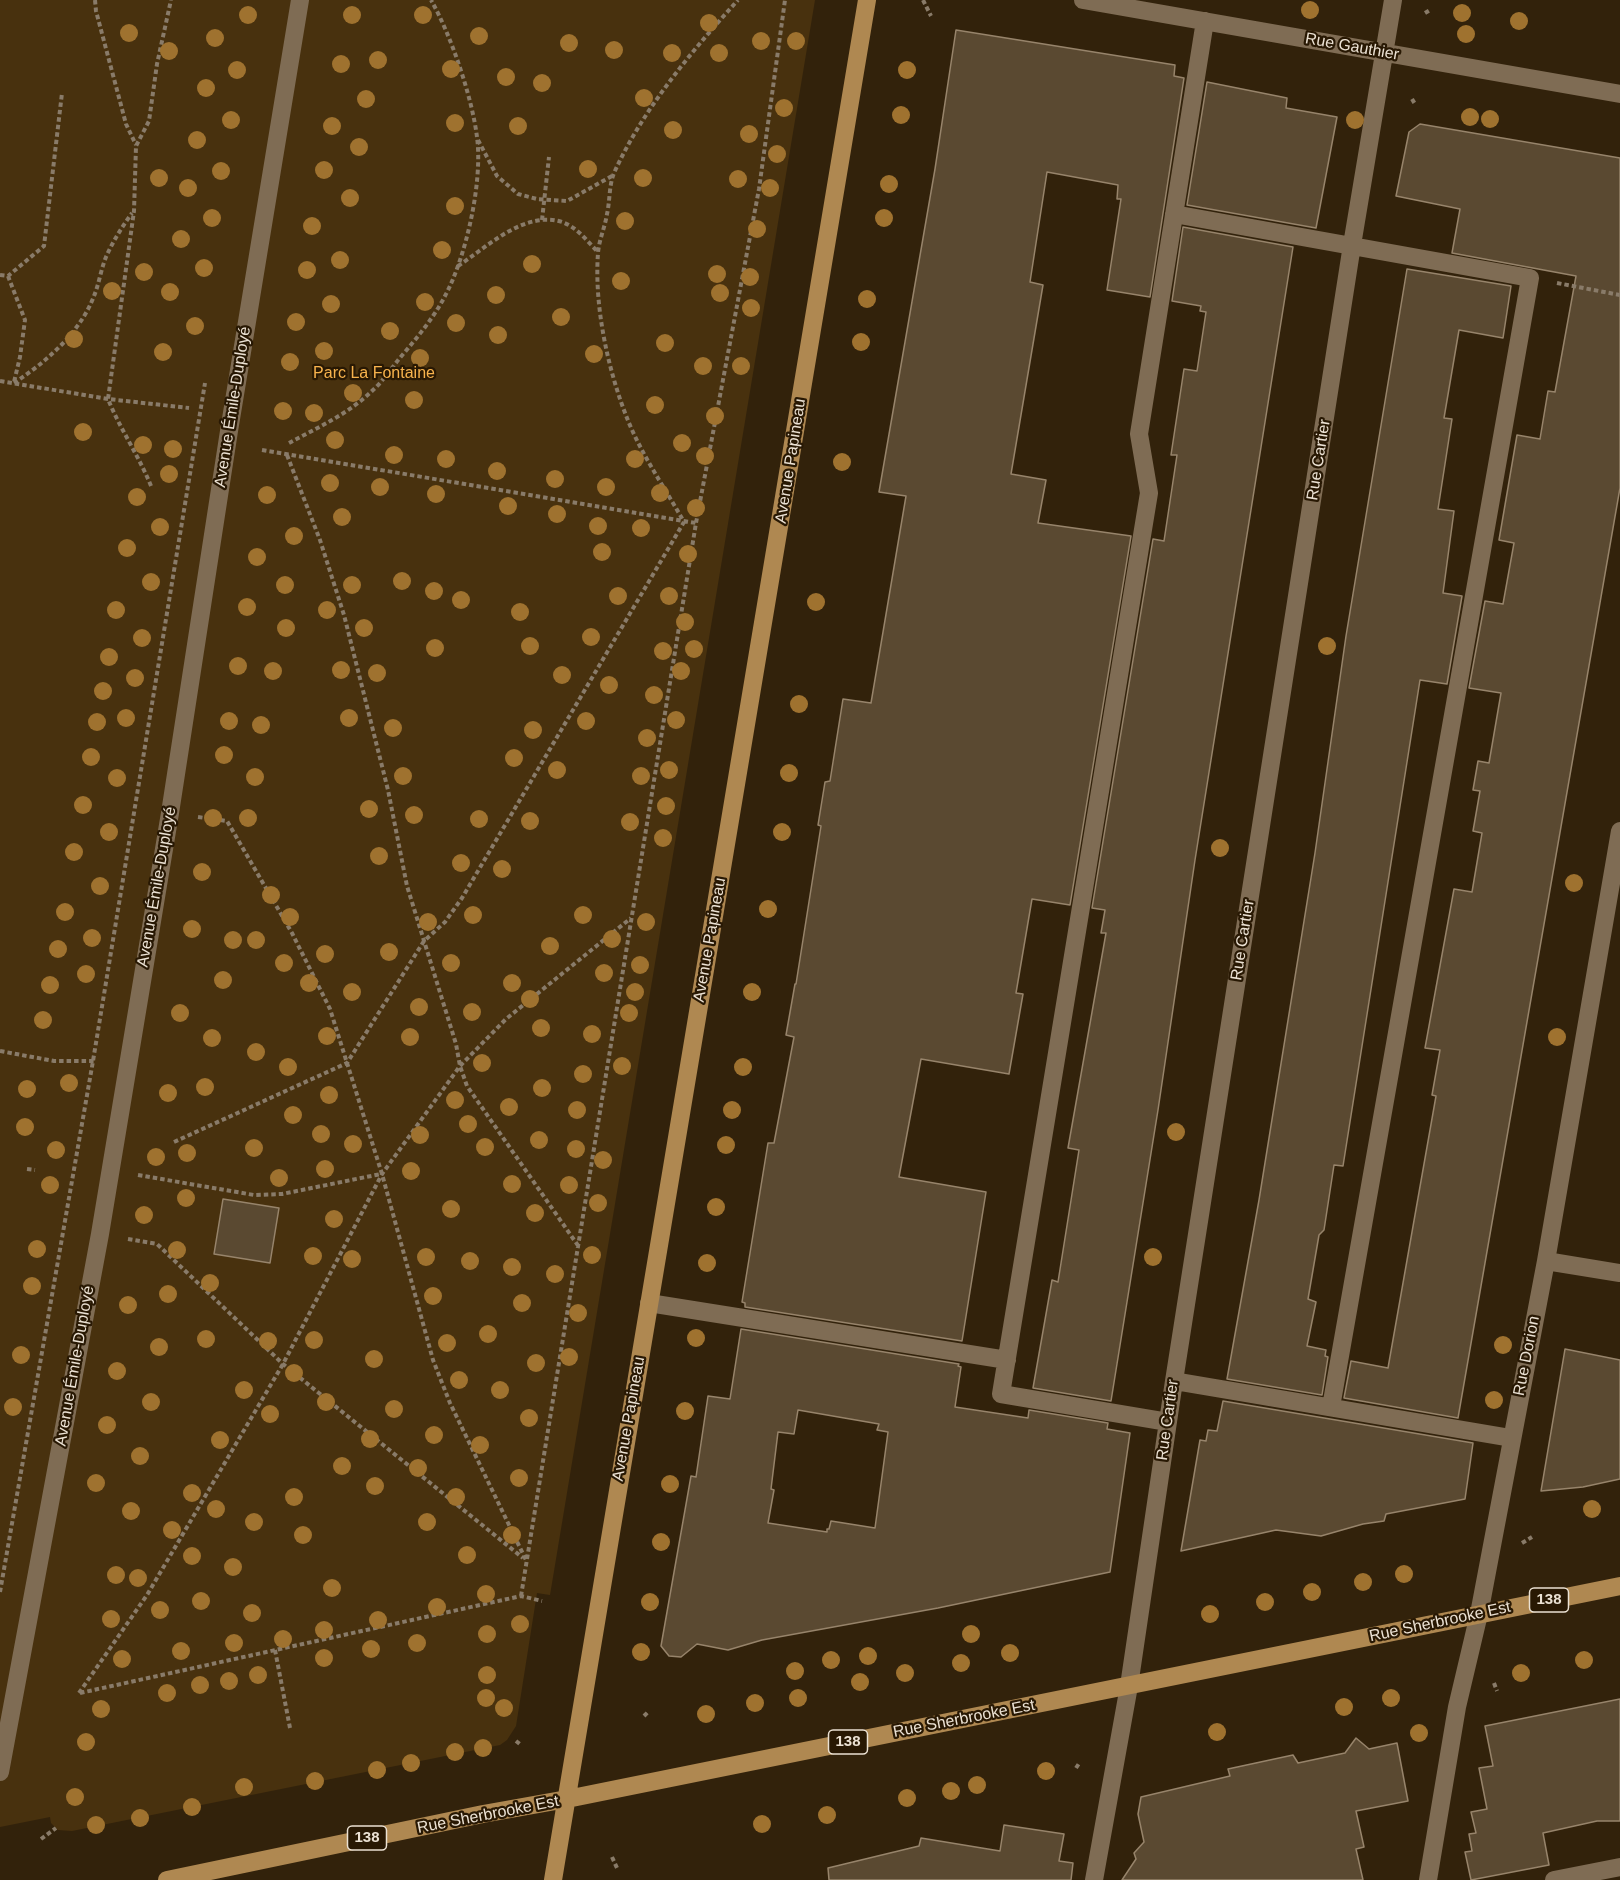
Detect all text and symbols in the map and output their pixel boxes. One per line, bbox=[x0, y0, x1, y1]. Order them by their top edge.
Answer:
street label: Rue Gauthier bbox=[1303, 29, 1401, 65]
street label: Avenue Émile-Duployé bbox=[211, 325, 255, 489]
park label: Parc La Fontaine bbox=[313, 364, 435, 384]
street label: Avenue Papineau bbox=[772, 397, 810, 525]
street label: Rue Cartier bbox=[1303, 418, 1335, 502]
street label: Avenue Émile-Duployé bbox=[133, 805, 181, 969]
street label: Avenue Papineau bbox=[690, 876, 730, 1004]
street label: Rue Cartier bbox=[1227, 898, 1259, 982]
street label: Avenue Émile-Duployé bbox=[51, 1284, 99, 1448]
street label: Rue Dorion bbox=[1510, 1314, 1544, 1398]
street label: Avenue Papineau bbox=[609, 1355, 649, 1483]
street label: Rue Cartier bbox=[1153, 1378, 1183, 1462]
road number: 138 bbox=[1530, 1588, 1568, 1612]
street label: Rue Sherbrooke Est bbox=[1368, 1598, 1512, 1646]
street label: Rue Sherbrooke Est bbox=[891, 1696, 1037, 1742]
road number: 138 bbox=[828, 1730, 868, 1754]
street label: Rue Sherbrooke Est bbox=[415, 1792, 561, 1838]
road number: 138 bbox=[348, 1826, 386, 1850]

